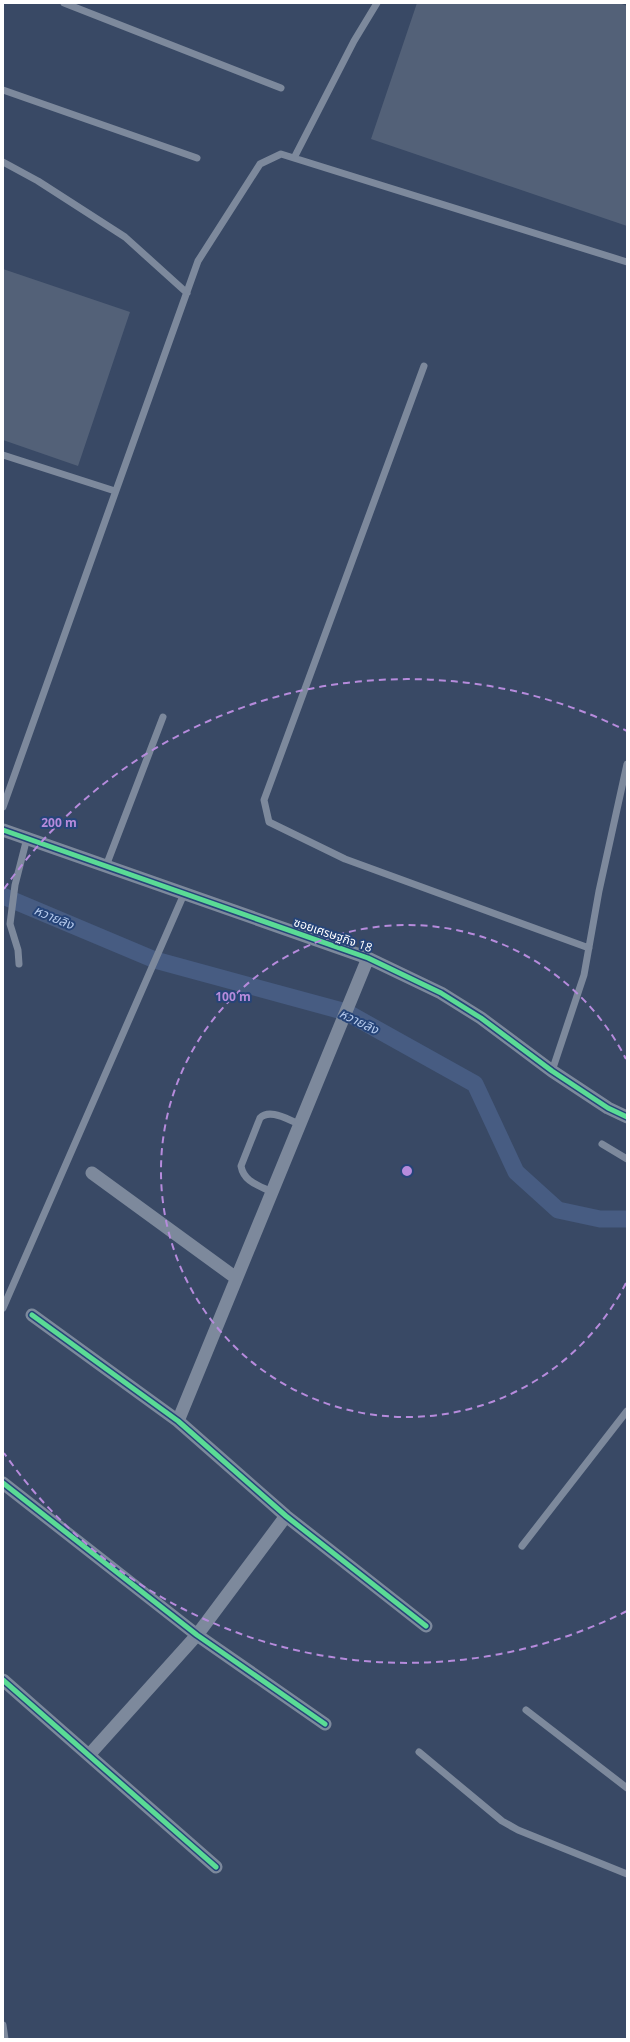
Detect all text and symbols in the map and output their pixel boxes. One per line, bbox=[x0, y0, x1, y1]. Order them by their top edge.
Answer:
text: 200 m bbox=[41, 814, 77, 831]
water label: หวายลิง bbox=[31, 901, 78, 934]
street label: ซอยเศรษฐกิจ 18 bbox=[292, 913, 375, 956]
text: 100 m bbox=[215, 988, 251, 1005]
water label: หวายลิง bbox=[336, 1004, 382, 1039]
centre of rings bbox=[400, 1164, 414, 1178]

